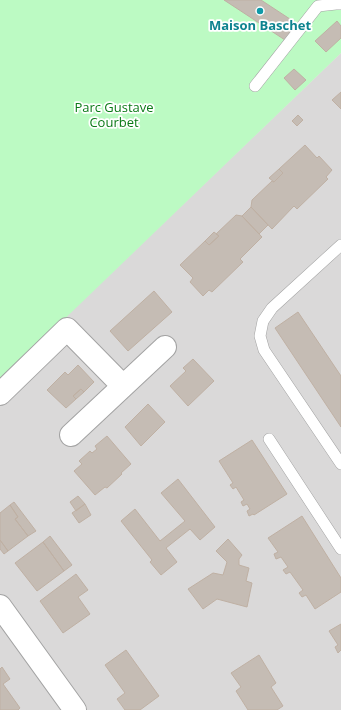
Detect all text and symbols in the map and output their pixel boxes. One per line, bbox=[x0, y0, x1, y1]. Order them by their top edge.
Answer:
marker: Maison Baschet bbox=[255, 6, 265, 16]
place label: Maison Baschet bbox=[209, 16, 311, 34]
park label: Parc Gustave Courbet bbox=[74, 98, 154, 131]

